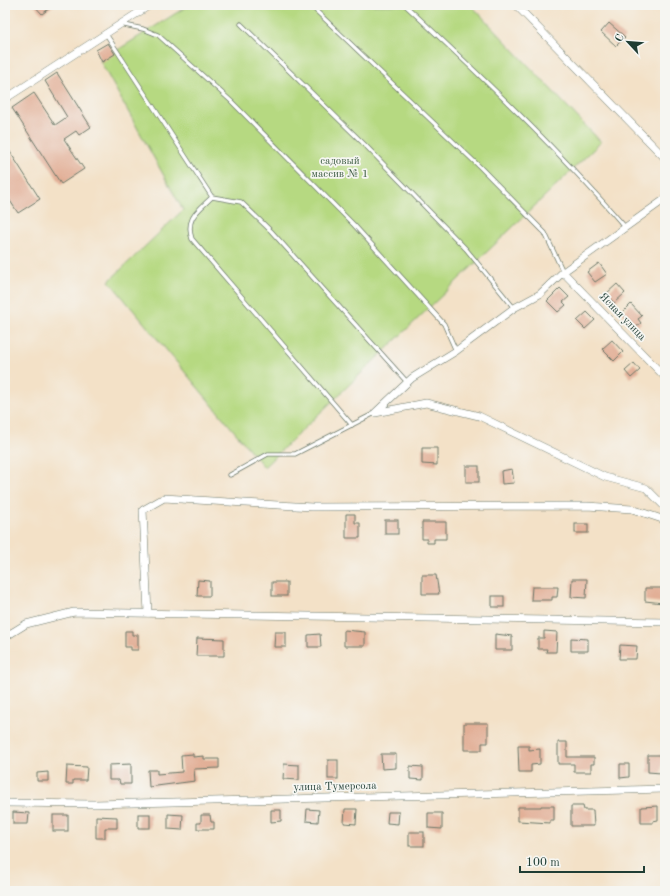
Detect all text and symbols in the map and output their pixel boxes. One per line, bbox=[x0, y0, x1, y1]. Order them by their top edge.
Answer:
north arrow bbox=[608, 22, 648, 62]
text: С bbox=[614, 33, 627, 44]
park label: садовый массив № 1 bbox=[312, 156, 368, 180]
street label: Ясная улица bbox=[597, 291, 648, 343]
street label: улица Тумерсола bbox=[293, 781, 377, 793]
scale bar bbox=[520, 848, 644, 874]
text: 100 m bbox=[526, 857, 560, 869]

